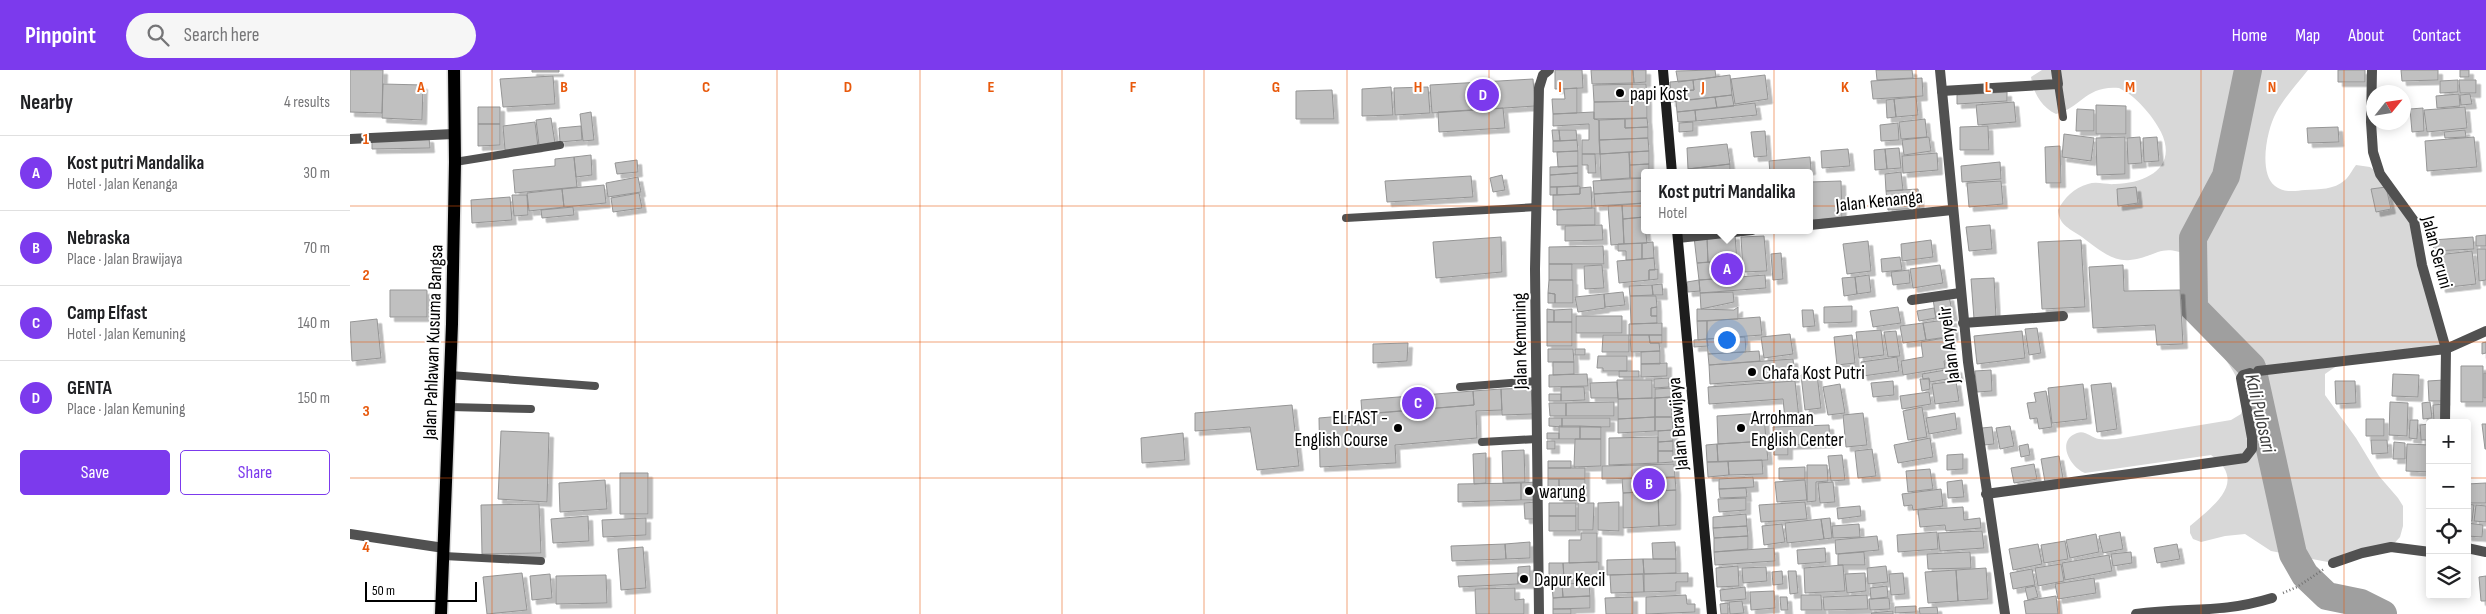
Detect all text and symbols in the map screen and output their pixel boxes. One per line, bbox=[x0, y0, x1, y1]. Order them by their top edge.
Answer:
search box bbox=[126, 13, 476, 58]
text: Pinpoint bbox=[25, 21, 96, 50]
icon: search bbox=[144, 21, 172, 49]
text: Search here bbox=[184, 24, 259, 47]
text: Home bbox=[2232, 25, 2267, 46]
text: Map bbox=[2295, 25, 2320, 46]
text: About bbox=[2348, 25, 2384, 46]
text: Contact bbox=[2412, 25, 2461, 46]
pin: D bbox=[1467, 76, 1499, 114]
text: A bbox=[416, 78, 425, 97]
text: B bbox=[560, 78, 568, 97]
text: C bbox=[702, 78, 710, 97]
text: D bbox=[844, 78, 852, 97]
text: E bbox=[988, 78, 995, 97]
text: F bbox=[1130, 78, 1137, 97]
text: G bbox=[1272, 78, 1280, 97]
text: H bbox=[1414, 78, 1422, 97]
text: I bbox=[1558, 78, 1562, 97]
text: J bbox=[1700, 78, 1705, 97]
text: K bbox=[1841, 78, 1849, 97]
text: L bbox=[1985, 78, 1992, 97]
text: M bbox=[2125, 78, 2135, 97]
text: N bbox=[2268, 78, 2276, 97]
place label: papi Kost bbox=[1630, 83, 1689, 106]
north arrow bbox=[2366, 85, 2411, 130]
marker: papi Kost bbox=[1614, 87, 1626, 99]
text: Nearby bbox=[20, 90, 73, 115]
text: 4 results bbox=[284, 93, 330, 112]
text: 1 bbox=[363, 130, 370, 149]
text: Kost putri Mandalika bbox=[67, 152, 204, 175]
text: A bbox=[32, 164, 40, 183]
text: 30 m bbox=[303, 164, 330, 183]
popup bbox=[1641, 169, 1813, 234]
text: Hotel · Jalan Kenanga bbox=[67, 175, 178, 194]
text: Kost putri Mandalika bbox=[1658, 181, 1796, 204]
street label: Jalan Kenanga bbox=[1834, 185, 1924, 218]
text: Hotel bbox=[1658, 204, 1687, 223]
street label: Jalan Seruni bbox=[2416, 213, 2457, 291]
text: Nebraska bbox=[67, 227, 130, 250]
text: B bbox=[32, 239, 40, 258]
text: 70 m bbox=[304, 239, 330, 258]
street label: Jalan Pahlawan Kusuma Bangsa bbox=[419, 244, 448, 441]
text: Place · Jalan Brawijaya bbox=[67, 250, 182, 269]
pin: A bbox=[1711, 250, 1743, 288]
text: 2 bbox=[362, 266, 370, 285]
street label: Jalan Kemuning bbox=[1508, 292, 1533, 390]
text: Camp Elfast bbox=[67, 302, 147, 325]
street label: Jalan Anyelir bbox=[1933, 304, 1966, 386]
text: C bbox=[32, 314, 40, 333]
text: 140 m bbox=[298, 314, 330, 333]
text: Hotel · Jalan Kemuning bbox=[67, 325, 186, 344]
your location bbox=[1714, 327, 1740, 353]
place label: Chafa Kost Putri bbox=[1762, 362, 1865, 385]
marker: Chafa Kost Putri bbox=[1746, 366, 1758, 378]
water label: Kali Pulosari bbox=[2239, 372, 2281, 456]
street label: Jalan Brawijaya bbox=[1663, 376, 1694, 472]
text: GENTA bbox=[67, 377, 112, 400]
pin: C bbox=[1402, 384, 1434, 422]
text: D bbox=[32, 389, 40, 408]
text: 150 m bbox=[298, 389, 330, 408]
text: Place · Jalan Kemuning bbox=[67, 400, 185, 419]
text: 3 bbox=[362, 402, 370, 421]
place label: ELFAST - English Course bbox=[1295, 407, 1388, 452]
place label: Arrohman English Center bbox=[1750, 407, 1844, 452]
map controls bbox=[2426, 419, 2471, 599]
button: + bbox=[2426, 419, 2471, 464]
marker: ELFAST - English Course bbox=[1392, 422, 1404, 434]
marker: Arrohman English Center bbox=[1735, 422, 1747, 434]
button: Save bbox=[20, 450, 170, 495]
button: Share bbox=[180, 450, 330, 495]
button: − bbox=[2426, 464, 2471, 509]
pin: B bbox=[1633, 465, 1665, 503]
place label: warung bbox=[1539, 481, 1586, 504]
marker: warung bbox=[1523, 485, 1535, 497]
button: locate bbox=[2426, 509, 2471, 554]
text: 4 bbox=[362, 538, 370, 557]
button: layers bbox=[2426, 554, 2471, 599]
place label: Dapur Kecil bbox=[1534, 569, 1605, 592]
marker: Dapur Kecil bbox=[1518, 573, 1530, 585]
scale bar bbox=[365, 579, 478, 602]
text: 50 m bbox=[372, 582, 395, 599]

